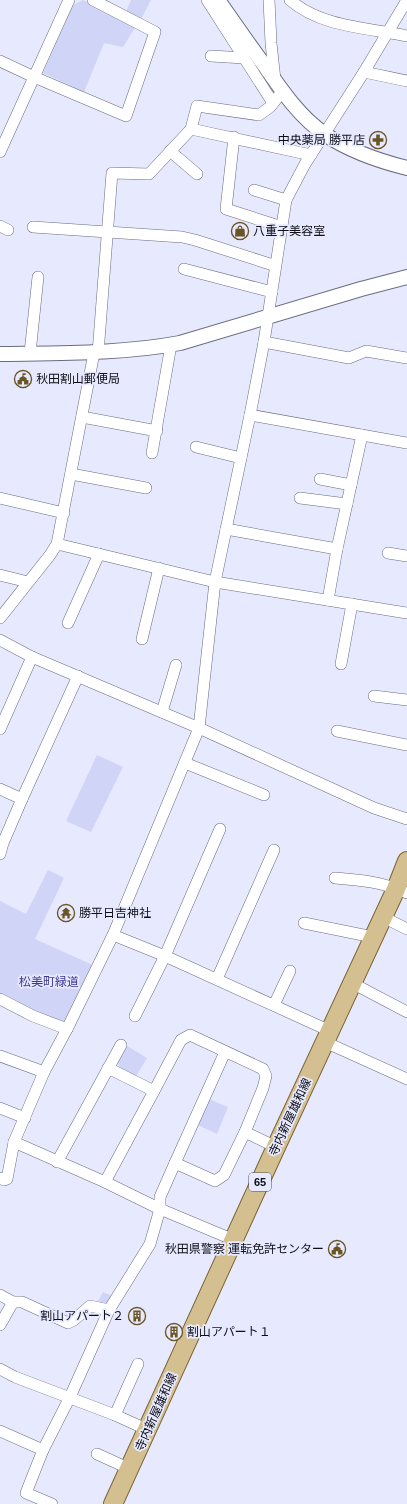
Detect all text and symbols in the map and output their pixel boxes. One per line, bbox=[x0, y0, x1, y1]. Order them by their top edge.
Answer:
pharmacy icon: 中央薬局 勝平店 bbox=[368, 130, 388, 150]
place label: 中央薬局 勝平店 bbox=[278, 133, 365, 147]
shop icon: 八重子美容室 bbox=[230, 221, 250, 241]
place label: 八重子美容室 bbox=[253, 224, 325, 238]
public building icon: 秋田割山郵便局 bbox=[13, 369, 33, 389]
place label: 秋田割山郵便局 bbox=[36, 372, 120, 386]
temple icon: 勝平日吉神社 bbox=[56, 903, 76, 923]
place label: 勝平日吉神社 bbox=[79, 906, 151, 920]
park label: 松美町緑道 bbox=[19, 975, 79, 989]
street label: 寺内新屋雄和線 bbox=[266, 1076, 314, 1158]
road number: 65 bbox=[249, 1173, 271, 1191]
public building icon: 秋田県警察 運転免許センター bbox=[327, 1239, 347, 1259]
place label: 秋田県警察 運転免許センター bbox=[165, 1242, 324, 1256]
building icon: 割山アパート２ bbox=[127, 1306, 147, 1326]
place label: 割山アパート２ bbox=[40, 1309, 124, 1323]
building icon: 割山アパート１ bbox=[164, 1322, 184, 1342]
place label: 割山アパート１ bbox=[187, 1325, 271, 1339]
street label: 寺内新屋雄和線 bbox=[133, 1371, 179, 1453]

